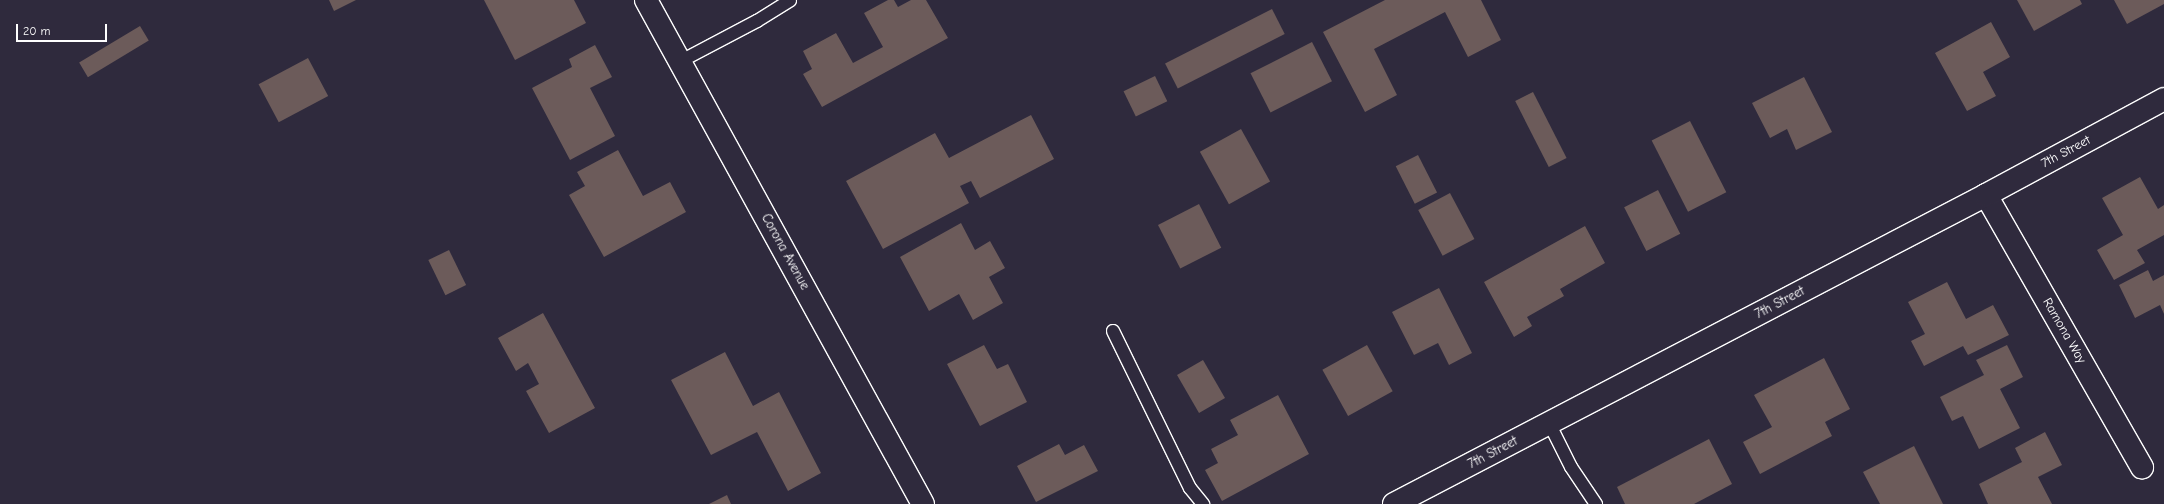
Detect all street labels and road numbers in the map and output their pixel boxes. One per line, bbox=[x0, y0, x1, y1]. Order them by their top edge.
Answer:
street label: 7th Street bbox=[2039, 133, 2093, 171]
street label: Corona Avenue bbox=[758, 211, 812, 293]
street label: 7th Street bbox=[1753, 284, 1807, 322]
street label: Ramona Way bbox=[2039, 295, 2089, 367]
street label: 7th Street bbox=[1466, 434, 1520, 472]

